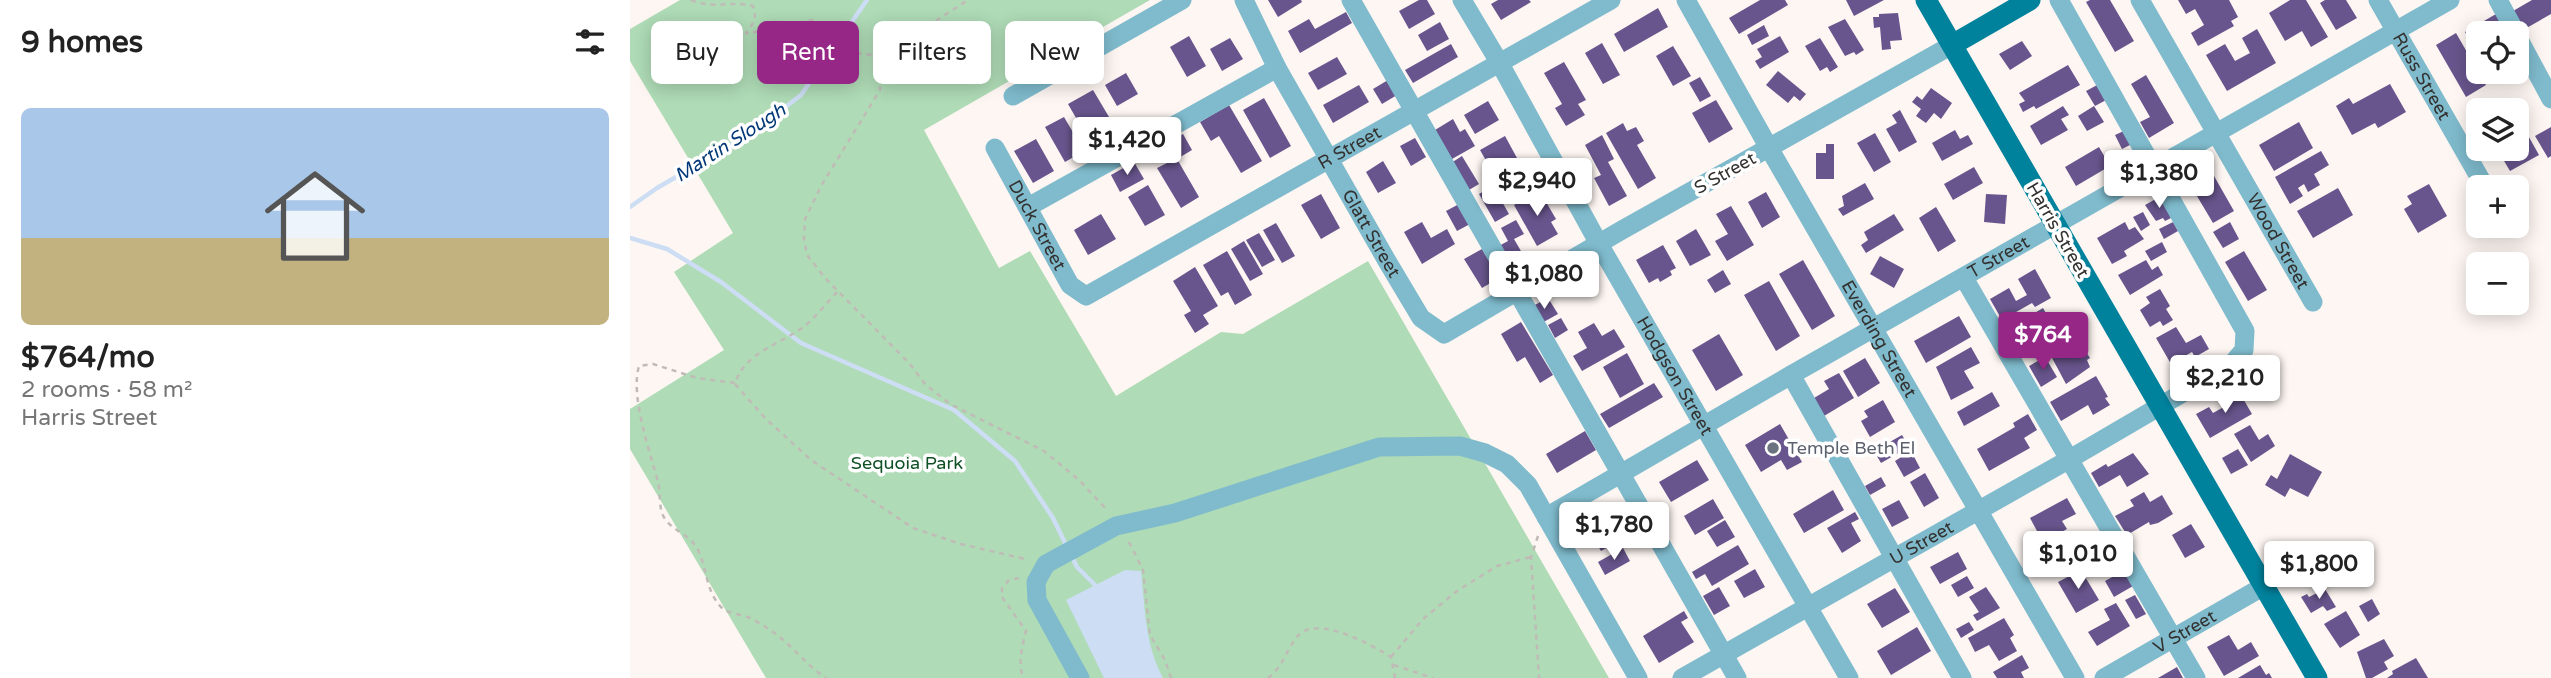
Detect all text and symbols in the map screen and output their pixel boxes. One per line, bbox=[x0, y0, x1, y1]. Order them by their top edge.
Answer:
chip: Buy bbox=[651, 21, 743, 84]
chip: Rent bbox=[757, 21, 859, 84]
chip: Filters bbox=[873, 21, 991, 84]
chip: New bbox=[1005, 21, 1104, 84]
map controls bbox=[2466, 21, 2529, 315]
button: locate bbox=[2466, 21, 2529, 84]
icon: filters bbox=[571, 23, 609, 61]
text: 9 homes bbox=[21, 24, 143, 61]
street label: Russ Street bbox=[2388, 29, 2455, 124]
button: layers bbox=[2466, 98, 2529, 161]
water label: Martin Slough bbox=[670, 99, 790, 187]
pin: $1,420 bbox=[1070, 118, 1184, 177]
street label: R Street bbox=[1314, 121, 1385, 174]
text: $1,420 bbox=[1088, 126, 1166, 154]
street label: S Street bbox=[1690, 147, 1760, 199]
pin: $1,380 bbox=[2102, 150, 2216, 210]
icon: home bbox=[252, 153, 378, 279]
pin: $2,940 bbox=[1480, 158, 1594, 218]
text: $1,380 bbox=[2120, 159, 2198, 187]
text: $2,940 bbox=[1498, 167, 1576, 195]
button: + bbox=[2466, 175, 2529, 238]
street label: Duck Street bbox=[1004, 176, 1071, 274]
street label: Harris Street bbox=[2022, 178, 2094, 282]
street label: Glatt Street bbox=[1337, 185, 1405, 282]
street label: Wood Street bbox=[2242, 189, 2314, 293]
street label: T Street bbox=[1964, 231, 2033, 283]
pin: $1,080 bbox=[1487, 252, 1601, 311]
button: − bbox=[2466, 252, 2529, 315]
text: $1,080 bbox=[1505, 260, 1583, 288]
street label: Everding Street bbox=[1837, 276, 1922, 401]
street label: Hodgson Street bbox=[1632, 312, 1718, 439]
pin: $764 bbox=[2002, 312, 2084, 372]
text: $764 bbox=[2014, 321, 2072, 349]
text: $764/mo bbox=[21, 339, 155, 376]
pin: $2,210 bbox=[2168, 356, 2282, 415]
text: $2,210 bbox=[2186, 364, 2264, 392]
text: 2 rooms · 58 m² bbox=[21, 376, 192, 404]
text: Harris Street bbox=[21, 404, 157, 432]
place label: Temple Beth El bbox=[1787, 437, 1915, 459]
marker: Temple Beth El bbox=[1765, 440, 1781, 456]
park label: Sequoia Park bbox=[851, 452, 963, 474]
pin: $1,780 bbox=[1557, 503, 1671, 562]
text: $1,780 bbox=[1575, 511, 1653, 539]
street label: U Street bbox=[1886, 516, 1957, 570]
pin: $1,010 bbox=[2021, 532, 2135, 591]
text: $1,010 bbox=[2039, 540, 2117, 568]
pin: $1,800 bbox=[2262, 542, 2376, 601]
text: $1,800 bbox=[2280, 550, 2358, 578]
street label: V Street bbox=[2149, 605, 2220, 658]

